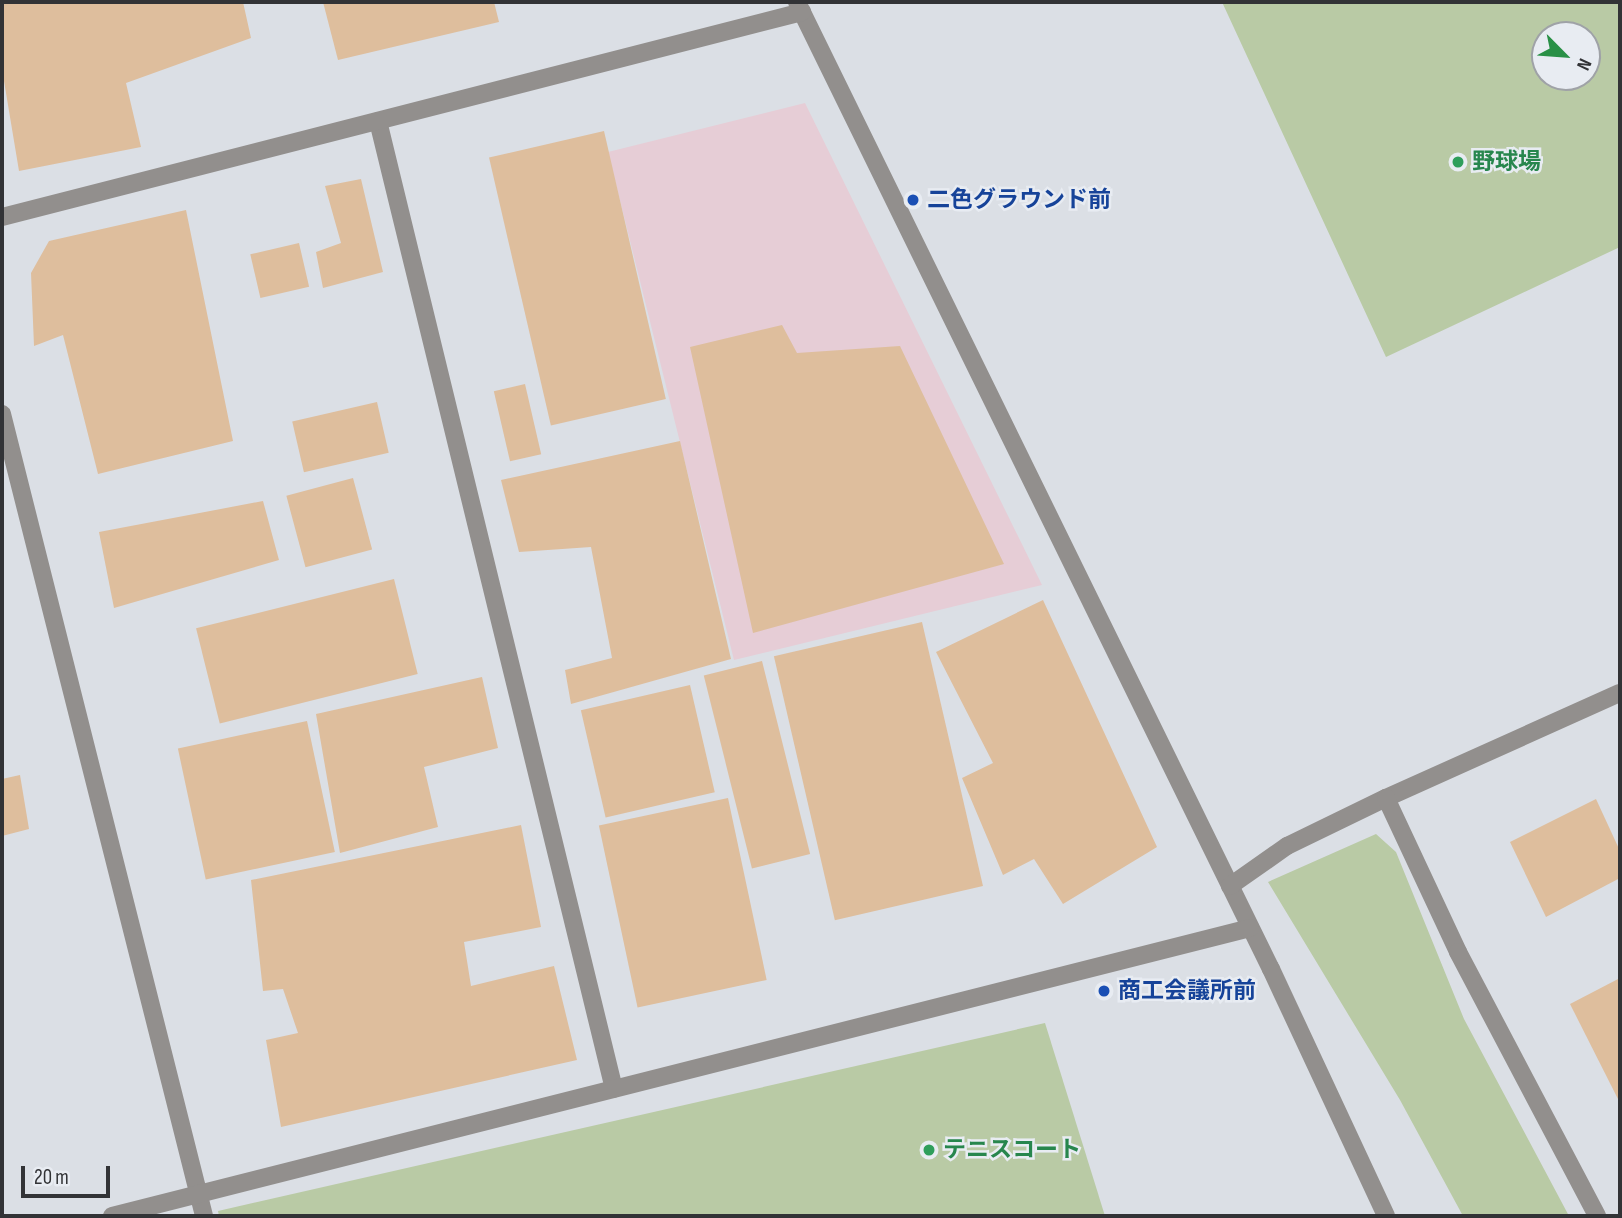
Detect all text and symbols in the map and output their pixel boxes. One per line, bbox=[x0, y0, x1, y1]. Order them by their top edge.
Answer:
north arrow bbox=[1531, 21, 1601, 91]
text: N bbox=[1571, 55, 1596, 74]
place label: 野球場 bbox=[1472, 148, 1541, 176]
marker: 野球場 bbox=[1450, 154, 1466, 170]
place label: 二色グラウンド前 bbox=[927, 186, 1111, 214]
marker: 二色グラウンド前 bbox=[905, 192, 921, 208]
place label: 商工会議所前 bbox=[1118, 977, 1256, 1005]
marker: 商工会議所前 bbox=[1096, 983, 1112, 999]
place label: テニスコート bbox=[943, 1136, 1081, 1164]
marker: テニスコート bbox=[921, 1142, 937, 1158]
scale bar bbox=[24, 1152, 114, 1196]
text: 20 m bbox=[34, 1165, 69, 1190]

